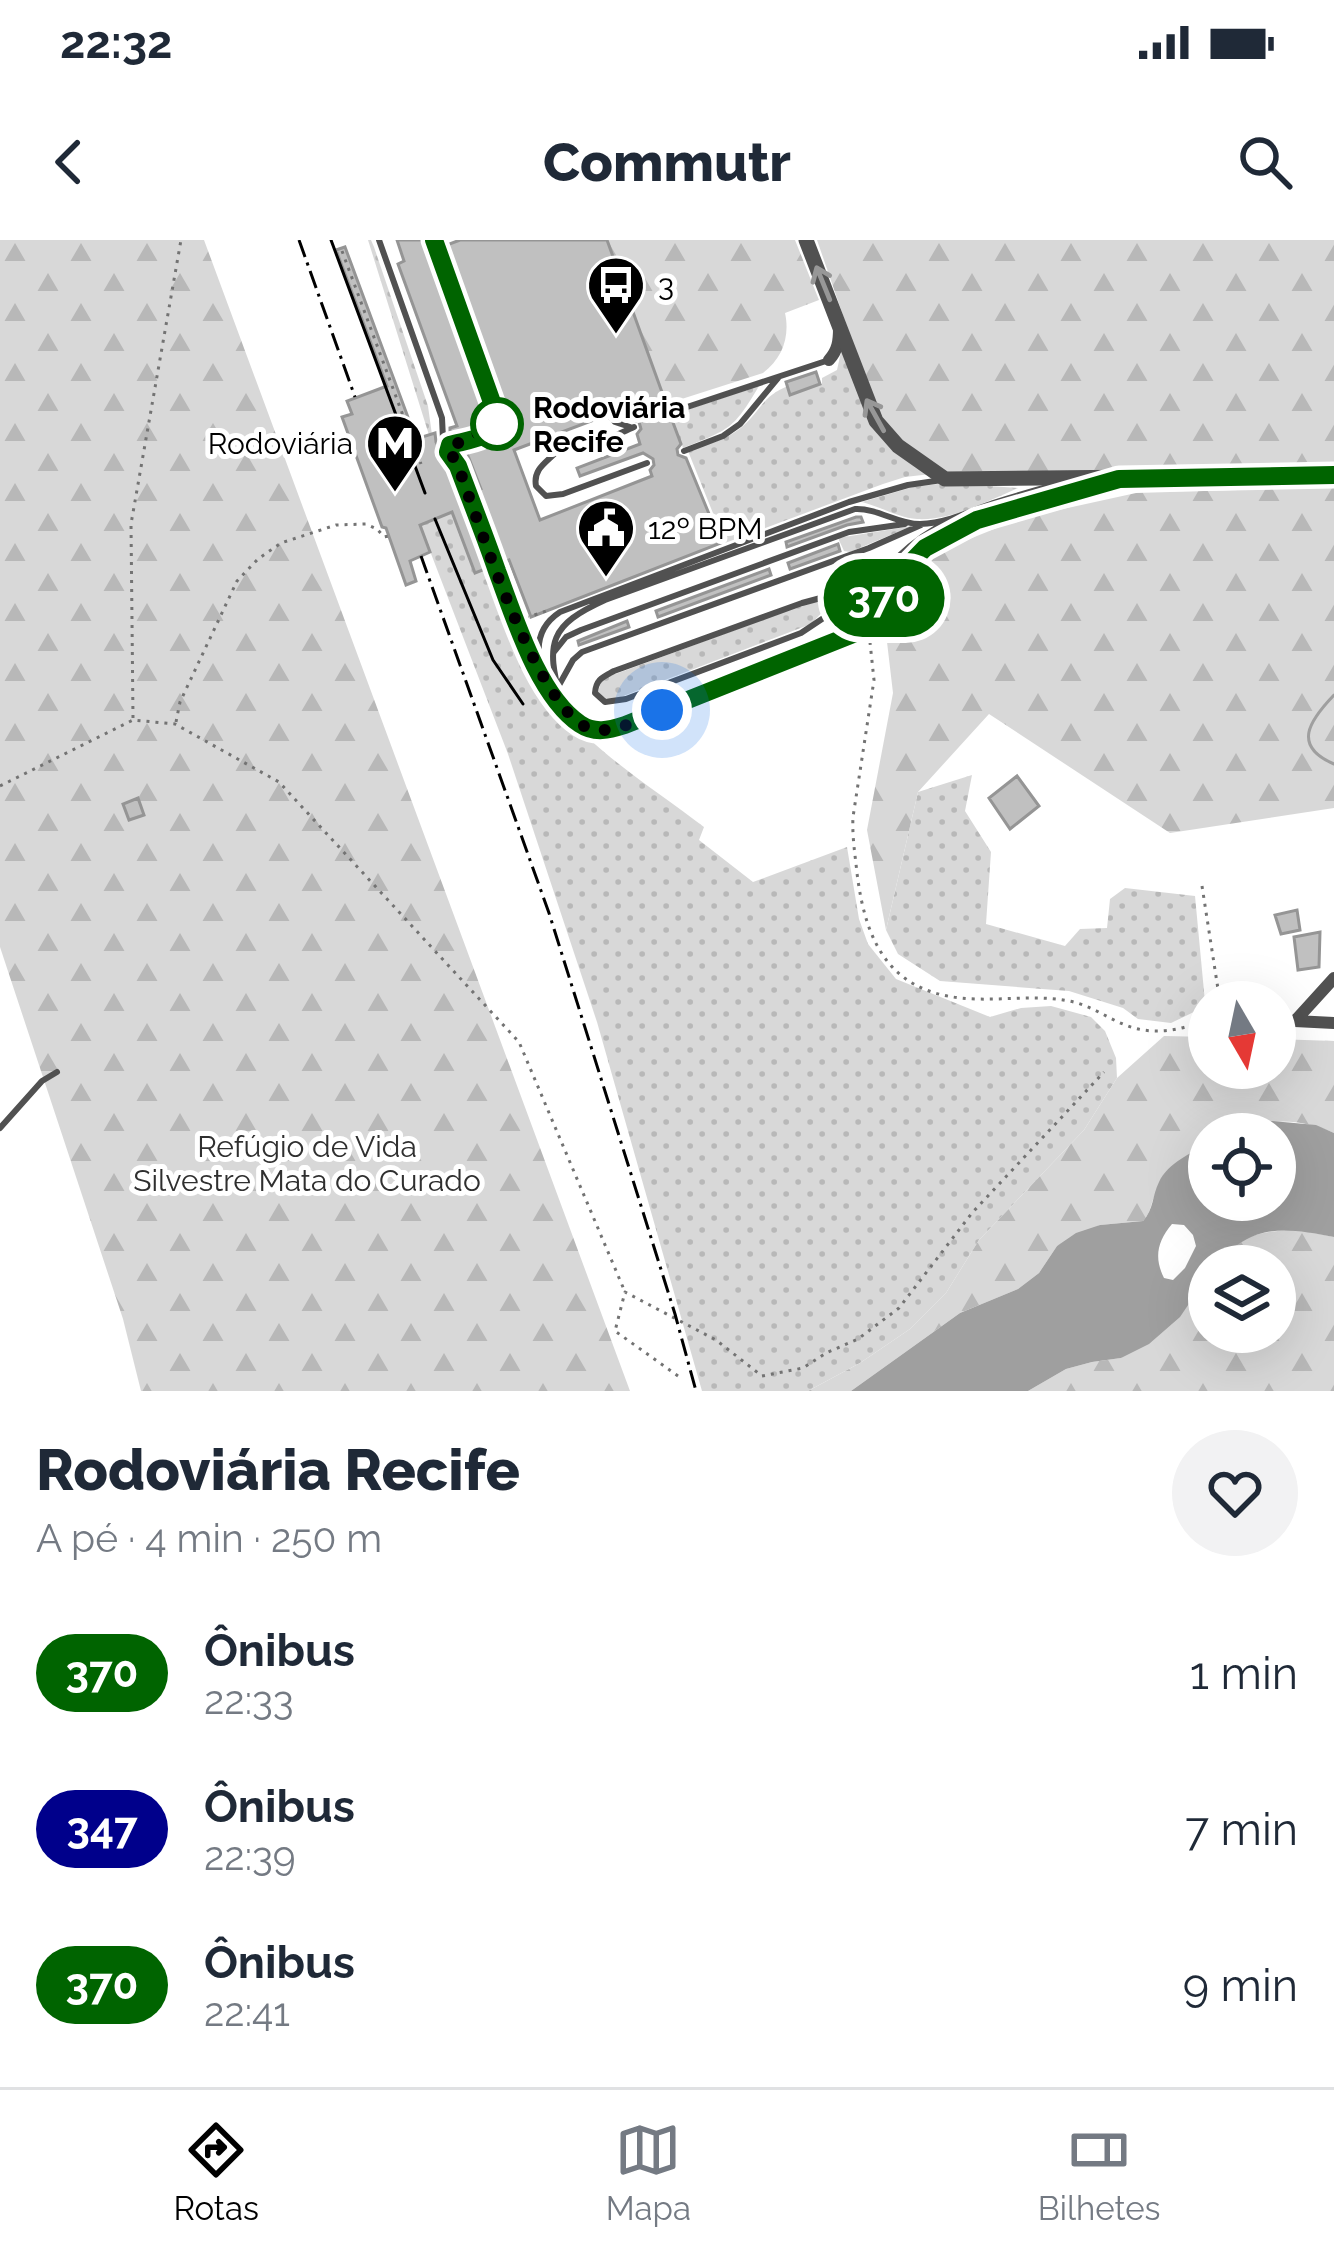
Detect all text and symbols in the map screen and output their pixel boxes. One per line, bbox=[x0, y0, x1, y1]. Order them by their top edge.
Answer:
text: 22:32 bbox=[60, 16, 172, 69]
icon: back bbox=[36, 129, 102, 195]
icon: search bbox=[1232, 129, 1298, 195]
text: Commutr bbox=[543, 130, 791, 194]
bus stop icon: 3 bbox=[585, 254, 647, 336]
one-way arrow bbox=[810, 265, 832, 302]
place label: 3 bbox=[658, 268, 674, 303]
place label: Rodoviária Recife bbox=[533, 390, 685, 459]
one-way arrow bbox=[863, 398, 886, 433]
marker: Rodoviária Recife bbox=[472, 399, 522, 449]
metro station icon: Rodoviária bbox=[364, 412, 426, 494]
place label: Rodoviária bbox=[208, 426, 353, 461]
public building icon: 12º BPM bbox=[575, 497, 637, 579]
place label: 12º BPM bbox=[648, 511, 763, 546]
line badge: 370 bbox=[815, 559, 953, 637]
text: 370 bbox=[848, 573, 920, 622]
your location bbox=[632, 680, 692, 740]
north arrow bbox=[1188, 981, 1296, 1089]
map controls bbox=[1188, 981, 1296, 1353]
button: locate bbox=[1188, 1113, 1296, 1221]
park label: Refúgio de Vida Silvestre Mata do Curado bbox=[133, 1129, 481, 1198]
button: layers bbox=[1188, 1245, 1296, 1353]
button: heart bbox=[1172, 1430, 1298, 1556]
text: Rodoviária Recife bbox=[36, 1436, 520, 1503]
text: A pé · 4 min · 250 m bbox=[36, 1515, 382, 1561]
text: Ônibus bbox=[204, 1624, 355, 1677]
text: 1 min bbox=[1190, 1647, 1298, 1700]
text: 370 bbox=[66, 1648, 138, 1697]
text: 22:33 bbox=[204, 1677, 294, 1723]
text: Ônibus bbox=[204, 1780, 355, 1833]
text: 7 min bbox=[1185, 1803, 1298, 1856]
text: 347 bbox=[67, 1804, 137, 1853]
text: 22:39 bbox=[204, 1833, 296, 1879]
text: Ônibus bbox=[204, 1936, 355, 1989]
text: 9 min bbox=[1183, 1959, 1298, 2012]
text: 370 bbox=[66, 1960, 138, 2009]
text: 22:41 bbox=[204, 1989, 290, 2035]
tab: Rotas bbox=[173, 2117, 259, 2228]
tab: Mapa bbox=[606, 2117, 691, 2228]
tab: Bilhetes bbox=[1038, 2117, 1161, 2228]

